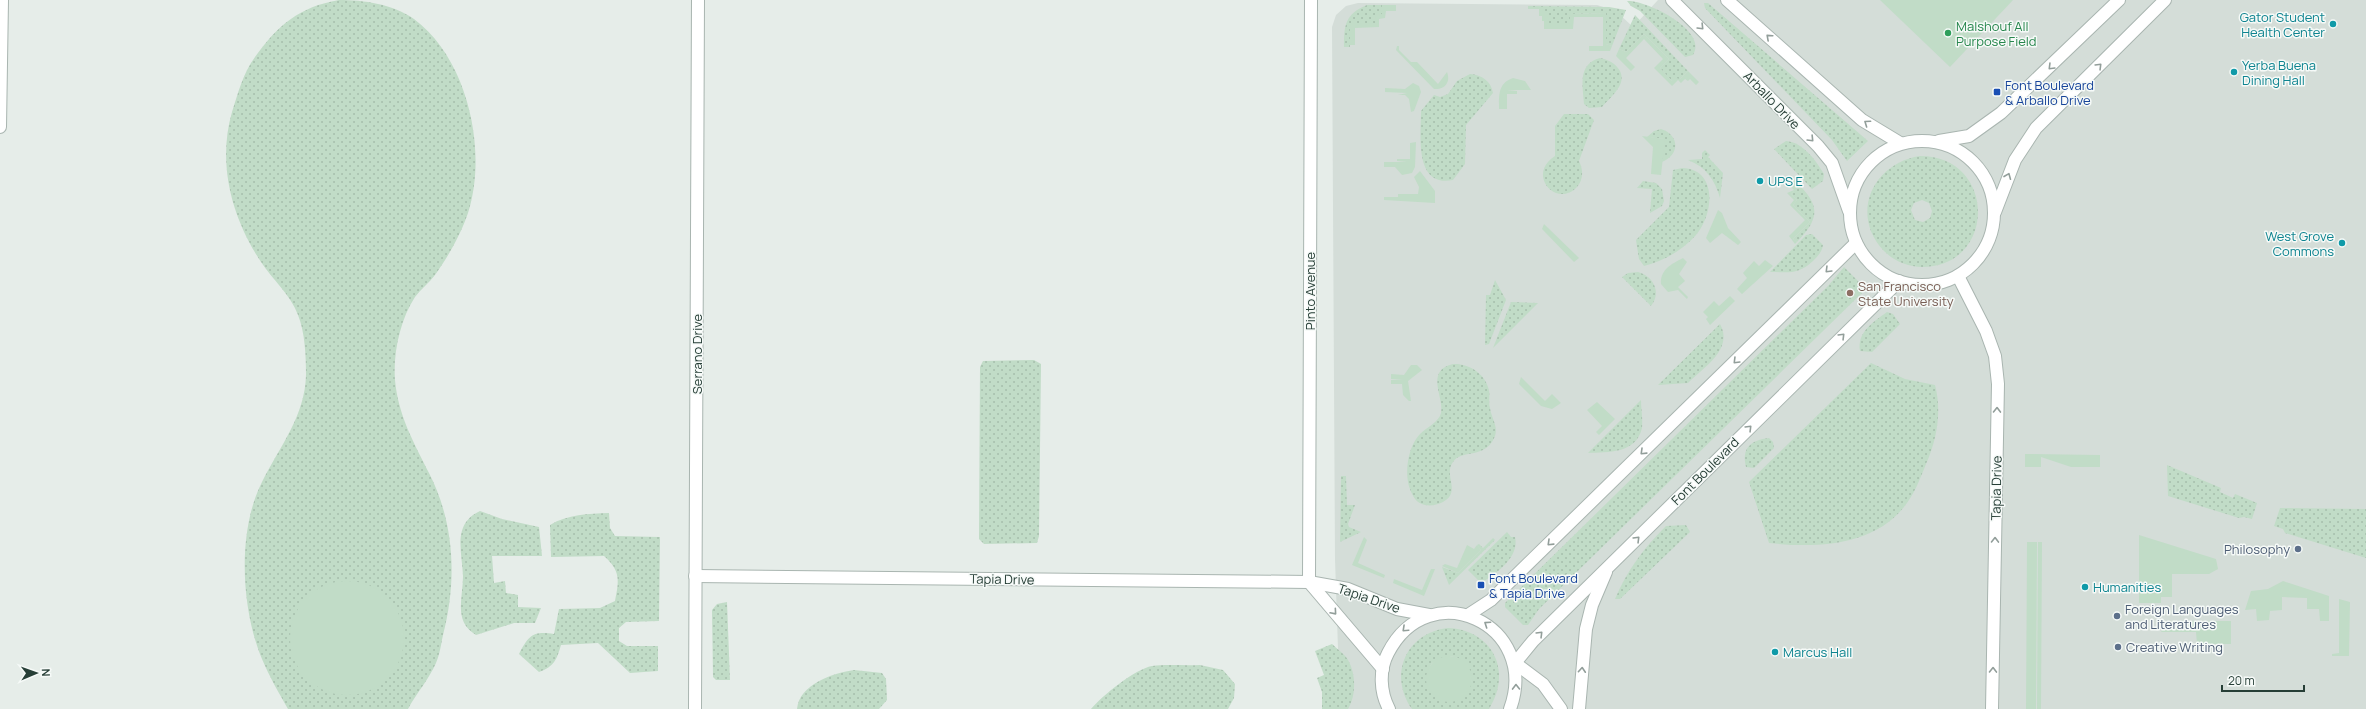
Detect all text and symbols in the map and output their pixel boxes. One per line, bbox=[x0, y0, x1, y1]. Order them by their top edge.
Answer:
place label: Gator Student Health Center bbox=[2240, 8, 2325, 41]
place label: Malshouf All Purpose Field bbox=[1956, 17, 2037, 50]
marker: Gator Student Health Center bbox=[2328, 19, 2338, 29]
one-way arrow bbox=[1696, 22, 1704, 30]
marker: Malshouf All Purpose Field bbox=[1943, 28, 1953, 38]
one-way arrow bbox=[1766, 35, 1774, 42]
place label: Yerba Buena Dining Hall bbox=[2242, 56, 2316, 89]
one-way arrow bbox=[2048, 62, 2056, 70]
one-way arrow bbox=[2094, 63, 2102, 71]
street label: Arballo Drive bbox=[1740, 67, 1805, 133]
marker: Yerba Buena Dining Hall bbox=[2229, 67, 2239, 77]
place label: Font Boulevard & Arballo Drive bbox=[2005, 76, 2094, 109]
marker: Font Boulevard & Arballo Drive bbox=[1992, 87, 2002, 97]
one-way arrow bbox=[1864, 121, 1871, 128]
one-way arrow bbox=[1807, 134, 1814, 142]
place label: UPS E bbox=[1768, 172, 1803, 190]
one-way arrow bbox=[2003, 173, 2011, 181]
marker: UPS E bbox=[1755, 176, 1765, 186]
place label: West Grove Commons bbox=[2265, 227, 2334, 260]
marker: West Grove Commons bbox=[2337, 238, 2347, 248]
street label: Pinto Avenue bbox=[1301, 251, 1319, 330]
one-way arrow bbox=[1825, 265, 1833, 273]
place label: San Francisco State University bbox=[1858, 277, 1954, 310]
marker: San Francisco State University bbox=[1845, 288, 1855, 298]
street label: Serrano Drive bbox=[688, 313, 706, 394]
one-way arrow bbox=[1837, 333, 1845, 341]
one-way arrow bbox=[1733, 356, 1741, 364]
one-way arrow bbox=[1993, 407, 2002, 413]
one-way arrow bbox=[1744, 425, 1752, 433]
street label: Font Boulevard bbox=[1667, 433, 1743, 509]
one-way arrow bbox=[1640, 447, 1648, 455]
street label: Tapia Drive bbox=[1986, 455, 2006, 521]
one-way arrow bbox=[1632, 536, 1640, 543]
one-way arrow bbox=[1991, 537, 1999, 543]
one-way arrow bbox=[1547, 538, 1555, 546]
place label: Philosophy bbox=[2224, 540, 2290, 558]
marker: Philosophy bbox=[2293, 544, 2303, 554]
street label: Tapia Drive bbox=[969, 569, 1035, 589]
place label: Font Boulevard & Tapia Drive bbox=[1489, 569, 1578, 602]
place label: Humanities bbox=[2093, 578, 2161, 596]
street label: Tapia Drive bbox=[1335, 579, 1403, 617]
marker: Font Boulevard & Tapia Drive bbox=[1476, 580, 1486, 590]
marker: Humanities bbox=[2080, 582, 2090, 592]
place label: Foreign Languages and Literatures bbox=[2125, 600, 2239, 633]
one-way arrow bbox=[1329, 607, 1336, 615]
marker: Foreign Languages and Literatures bbox=[2112, 611, 2122, 621]
one-way arrow bbox=[1484, 622, 1491, 629]
one-way arrow bbox=[1402, 625, 1410, 632]
one-way arrow bbox=[1535, 631, 1543, 639]
place label: Creative Writing bbox=[2126, 638, 2223, 656]
marker: Creative Writing bbox=[2113, 642, 2123, 652]
place label: Marcus Hall bbox=[1783, 643, 1852, 661]
marker: Marcus Hall bbox=[1770, 647, 1780, 657]
north arrow bbox=[16, 653, 56, 693]
one-way arrow bbox=[1577, 667, 1586, 673]
one-way arrow bbox=[1989, 667, 1997, 673]
scale bar bbox=[2222, 667, 2304, 693]
text: N bbox=[39, 668, 54, 677]
text: 20 m bbox=[2228, 672, 2255, 689]
one-way arrow bbox=[1512, 684, 1520, 690]

